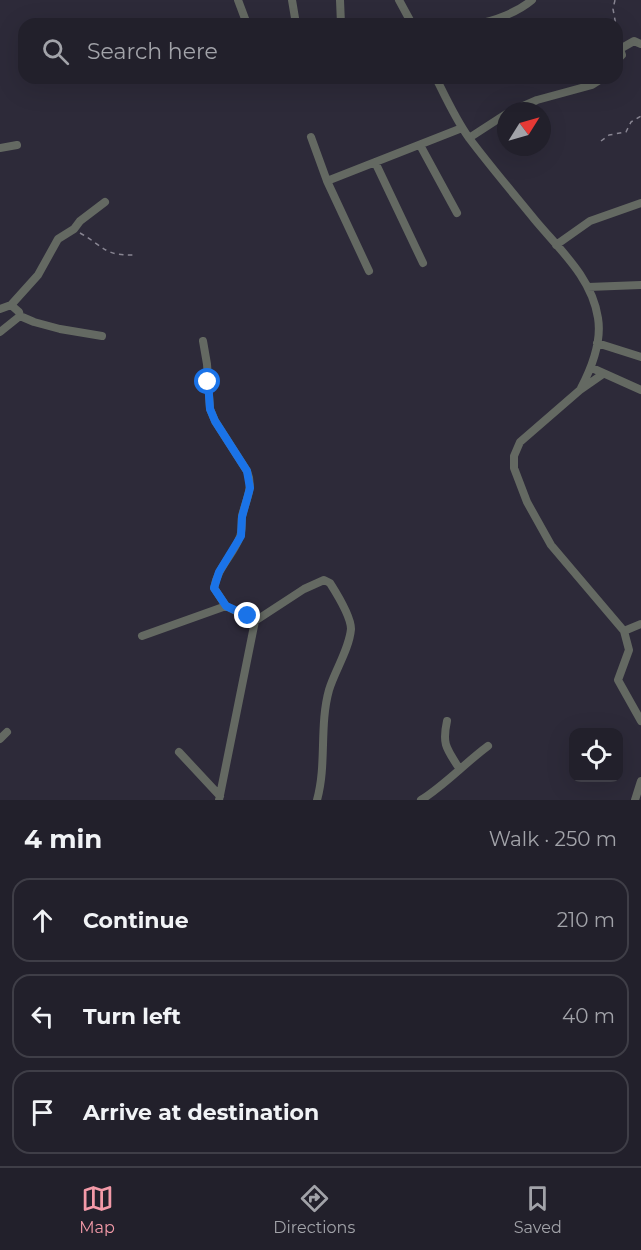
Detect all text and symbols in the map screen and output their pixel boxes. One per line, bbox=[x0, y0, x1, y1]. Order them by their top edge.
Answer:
search box bbox=[18, 18, 623, 84]
icon: search bbox=[39, 35, 72, 68]
text: Search here bbox=[87, 38, 218, 65]
north arrow bbox=[497, 102, 551, 156]
route start bbox=[194, 368, 220, 394]
route end bbox=[234, 602, 260, 628]
map controls bbox=[569, 728, 623, 782]
button: locate bbox=[569, 728, 623, 782]
text: 4 min bbox=[24, 823, 102, 855]
text: Walk · 250 m bbox=[489, 827, 617, 851]
icon: ahead bbox=[26, 904, 59, 937]
text: Continue bbox=[83, 907, 189, 934]
text: 210 m bbox=[557, 908, 615, 932]
icon: left bbox=[26, 1000, 59, 1033]
text: Turn left bbox=[83, 1003, 181, 1030]
text: 40 m bbox=[562, 1004, 615, 1028]
icon: arrive bbox=[26, 1096, 59, 1129]
text: Arrive at destination bbox=[83, 1099, 319, 1126]
tab: Map bbox=[79, 1182, 115, 1237]
tab: Directions bbox=[273, 1182, 355, 1237]
tab: Saved bbox=[514, 1182, 562, 1237]

